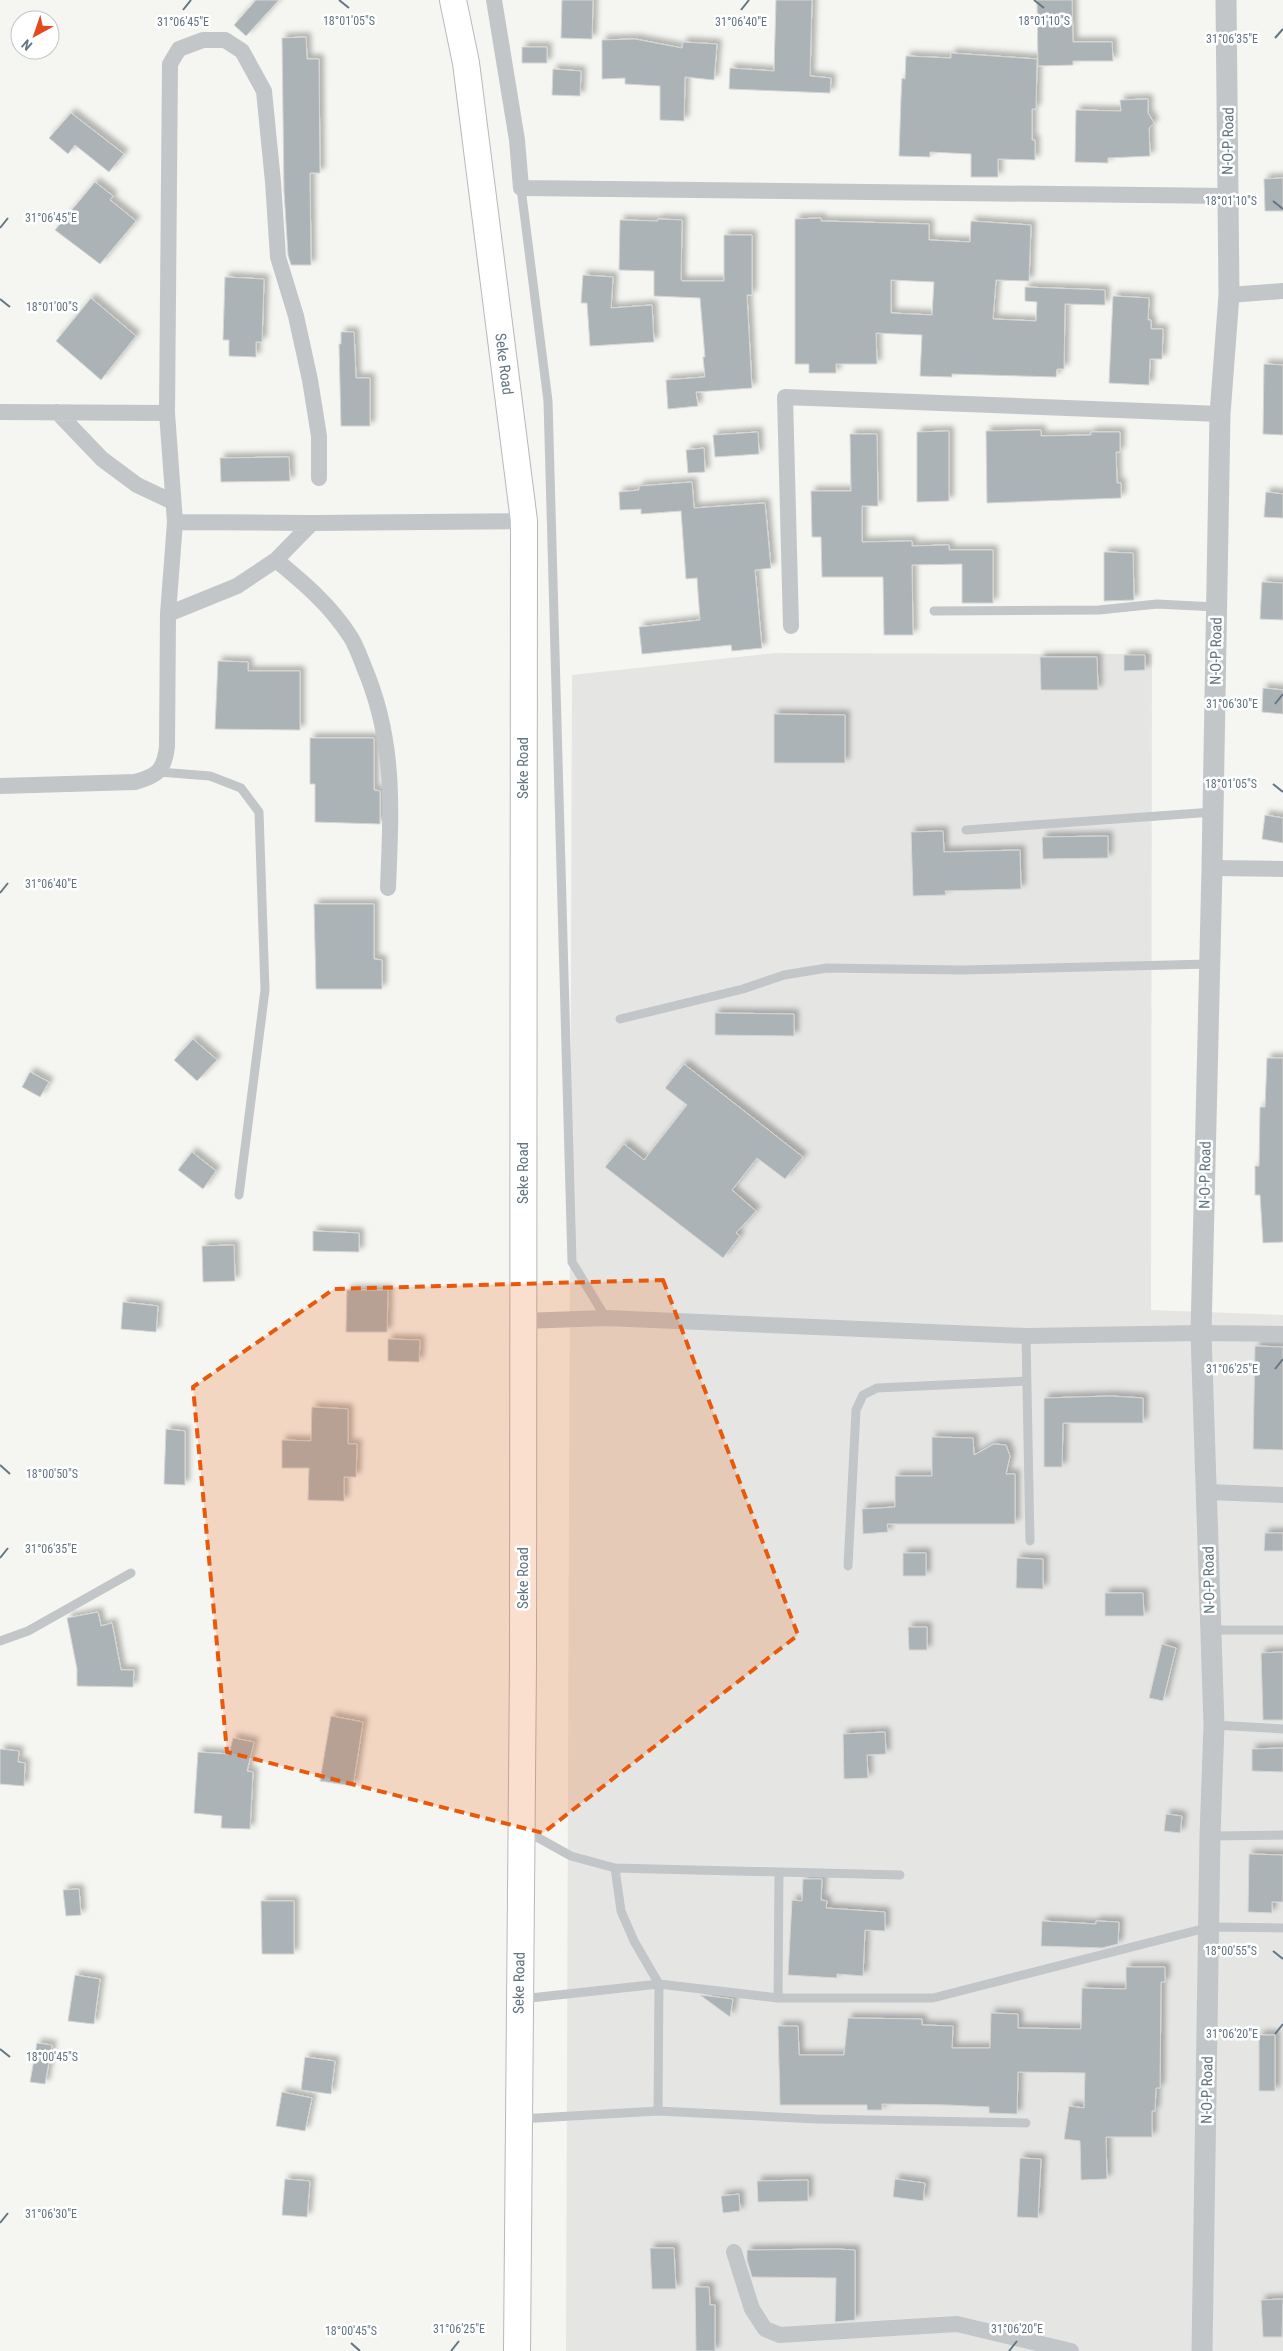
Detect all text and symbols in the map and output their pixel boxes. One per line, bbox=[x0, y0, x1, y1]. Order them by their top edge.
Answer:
north arrow bbox=[10, 10, 60, 60]
text: 18°01'05"S bbox=[323, 14, 375, 28]
text: 18°01'10"S bbox=[1018, 14, 1070, 28]
text: 31°06'45"E bbox=[157, 15, 209, 29]
text: 31°06'40"E bbox=[715, 15, 767, 29]
text: 31°06'35"E bbox=[1206, 32, 1258, 46]
text: N bbox=[18, 36, 35, 54]
street label: N-O-P Road bbox=[1218, 107, 1238, 175]
text: 18°01'10"S bbox=[1205, 194, 1257, 208]
text: 31°06'45"E bbox=[25, 211, 77, 225]
text: 18°01'00"S bbox=[26, 300, 78, 314]
street label: Seke Road bbox=[491, 332, 517, 396]
street label: N-O-P Road bbox=[1206, 617, 1226, 685]
text: 31°06'30"E bbox=[1206, 697, 1258, 711]
street label: Seke Road bbox=[514, 737, 532, 799]
text: 18°01'05"S bbox=[1205, 777, 1257, 791]
text: 31°06'40"E bbox=[25, 877, 77, 891]
street label: N-O-P Road bbox=[1195, 1141, 1215, 1209]
street label: Seke Road bbox=[514, 1142, 532, 1204]
text: 31°06'25"E bbox=[1206, 1362, 1258, 1376]
text: 18°00'50"S bbox=[26, 1467, 78, 1481]
text: 31°06'35"E bbox=[25, 1542, 77, 1556]
street label: N-O-P Road bbox=[1199, 1546, 1219, 1614]
street label: Seke Road bbox=[514, 1547, 532, 1609]
text: 18°00'55"S bbox=[1205, 1944, 1257, 1958]
street label: Seke Road bbox=[509, 1952, 529, 2014]
text: 31°06'20"E bbox=[1206, 2027, 1258, 2041]
text: 18°00'45"S bbox=[26, 2050, 78, 2064]
street label: N-O-P Road bbox=[1197, 2056, 1217, 2124]
text: 31°06'30"E bbox=[25, 2207, 77, 2221]
text: 31°06'25"E bbox=[433, 2322, 485, 2336]
text: 31°06'20"E bbox=[991, 2322, 1043, 2336]
text: 18°00'45"S bbox=[325, 2324, 377, 2338]

